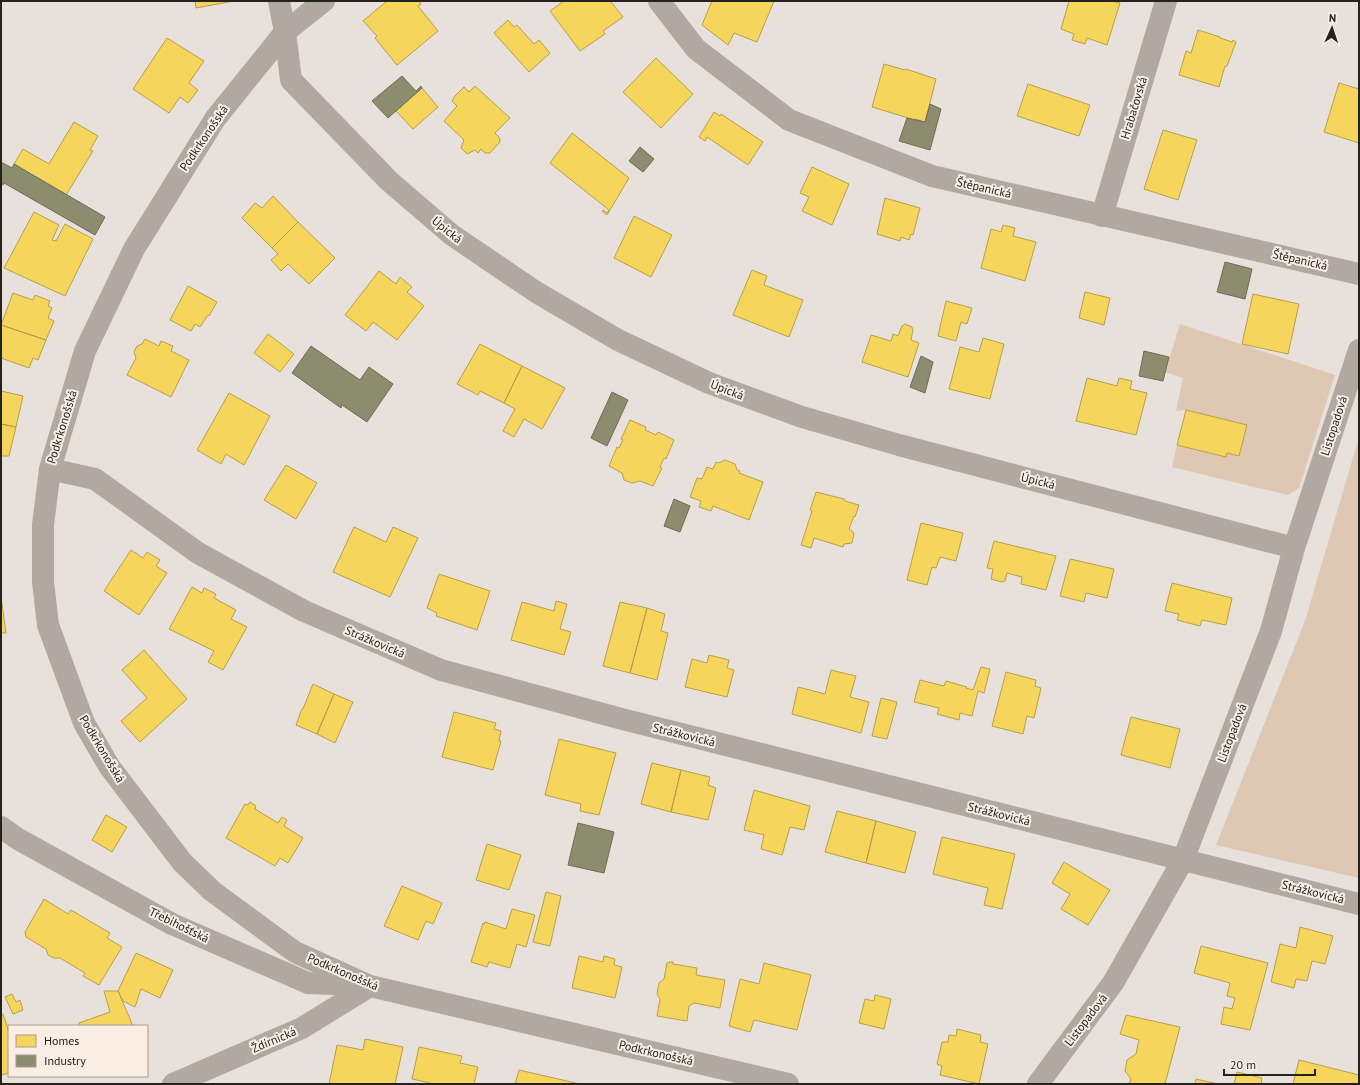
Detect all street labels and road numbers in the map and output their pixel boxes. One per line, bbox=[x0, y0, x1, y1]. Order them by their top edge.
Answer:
street label: Hrabačovská bbox=[1117, 75, 1150, 141]
street label: Podkrkonošská bbox=[176, 102, 231, 173]
street label: Štěpanická bbox=[955, 174, 1013, 201]
street label: Úpická bbox=[429, 213, 466, 246]
street label: Štěpanická bbox=[1271, 246, 1329, 273]
street label: Úpická bbox=[708, 376, 746, 403]
street label: Podkrkonošská bbox=[43, 388, 80, 465]
street label: Listopadová bbox=[1317, 394, 1350, 458]
street label: Úpická bbox=[1019, 469, 1057, 492]
street label: Strážkovická bbox=[343, 622, 408, 661]
street label: Listopadová bbox=[1213, 701, 1250, 764]
street label: Podkrkonošská bbox=[76, 712, 128, 785]
street label: Strážkovická bbox=[651, 720, 717, 750]
street label: Strážkovická bbox=[966, 799, 1032, 829]
street label: Strážkovická bbox=[1280, 877, 1346, 907]
street label: Třebihošťská bbox=[147, 904, 212, 946]
street label: Podkrkonošská bbox=[305, 950, 381, 993]
street label: Listopadová bbox=[1061, 990, 1110, 1049]
street label: Ždírnická bbox=[249, 1023, 298, 1056]
street label: Podkrkonošská bbox=[617, 1037, 695, 1068]

